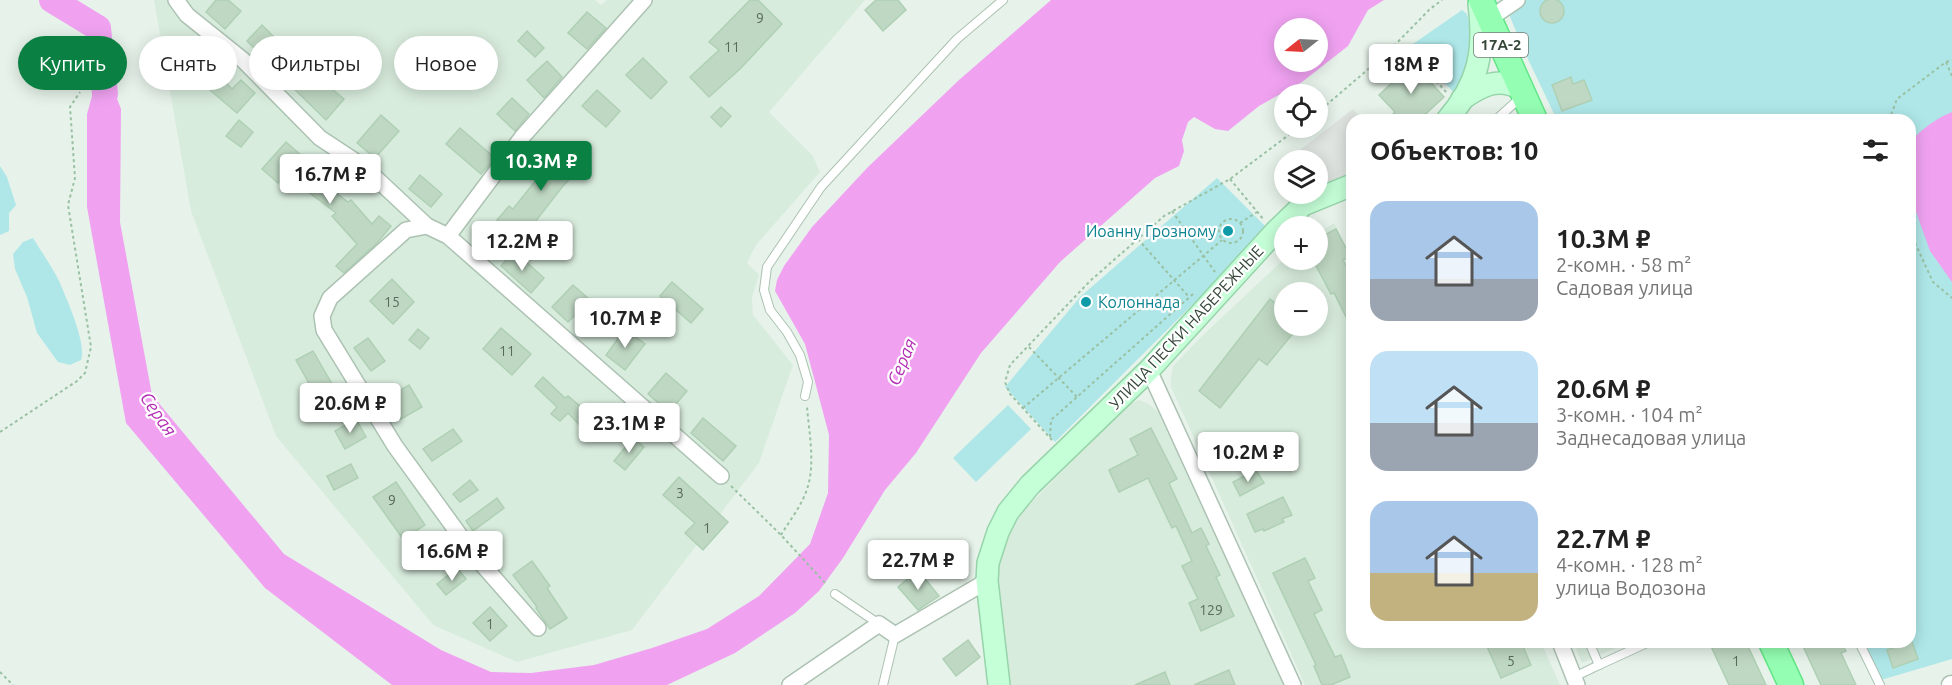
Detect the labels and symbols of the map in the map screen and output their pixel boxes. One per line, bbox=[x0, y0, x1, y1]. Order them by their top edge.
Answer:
house number: 9 bbox=[756, 10, 764, 26]
north arrow bbox=[1274, 18, 1328, 72]
road number: 17А-2 bbox=[1474, 33, 1528, 57]
house number: 11 bbox=[724, 39, 740, 55]
pin: 18M ₽ bbox=[1369, 44, 1453, 95]
pin: 10.3M ₽ bbox=[486, 141, 596, 192]
pin: 16.7M ₽ bbox=[275, 154, 385, 205]
pin: 12.2M ₽ bbox=[467, 221, 577, 272]
place label: Иоанну Грозному bbox=[1086, 222, 1216, 240]
marker: Иоанну Грозному bbox=[1221, 224, 1235, 238]
street label: УЛИЦА ПЕСКИ НАБЕРЕЖНЫЕ bbox=[1105, 241, 1267, 413]
place label: Колоннада bbox=[1098, 293, 1180, 311]
house number: 15 bbox=[384, 294, 400, 310]
marker: Колоннада bbox=[1079, 295, 1093, 309]
pin: 10.7M ₽ bbox=[570, 298, 680, 349]
water label: Серая bbox=[883, 335, 919, 388]
house number: 11 bbox=[499, 343, 515, 359]
pin: 20.6M ₽ bbox=[295, 383, 405, 434]
water label: Серая bbox=[137, 388, 181, 439]
pin: 23.1M ₽ bbox=[574, 403, 684, 454]
pin: 10.2M ₽ bbox=[1193, 432, 1303, 483]
house number: 3 bbox=[676, 485, 684, 501]
house number: 9 bbox=[388, 492, 396, 508]
house number: 1 bbox=[703, 520, 711, 536]
pin: 16.6M ₽ bbox=[397, 531, 507, 582]
pin: 22.7M ₽ bbox=[863, 540, 973, 591]
house number: 129 bbox=[1199, 602, 1223, 618]
house number: 1 bbox=[486, 616, 494, 632]
house number: 5 bbox=[1507, 653, 1515, 669]
house number: 1 bbox=[1732, 653, 1740, 669]

